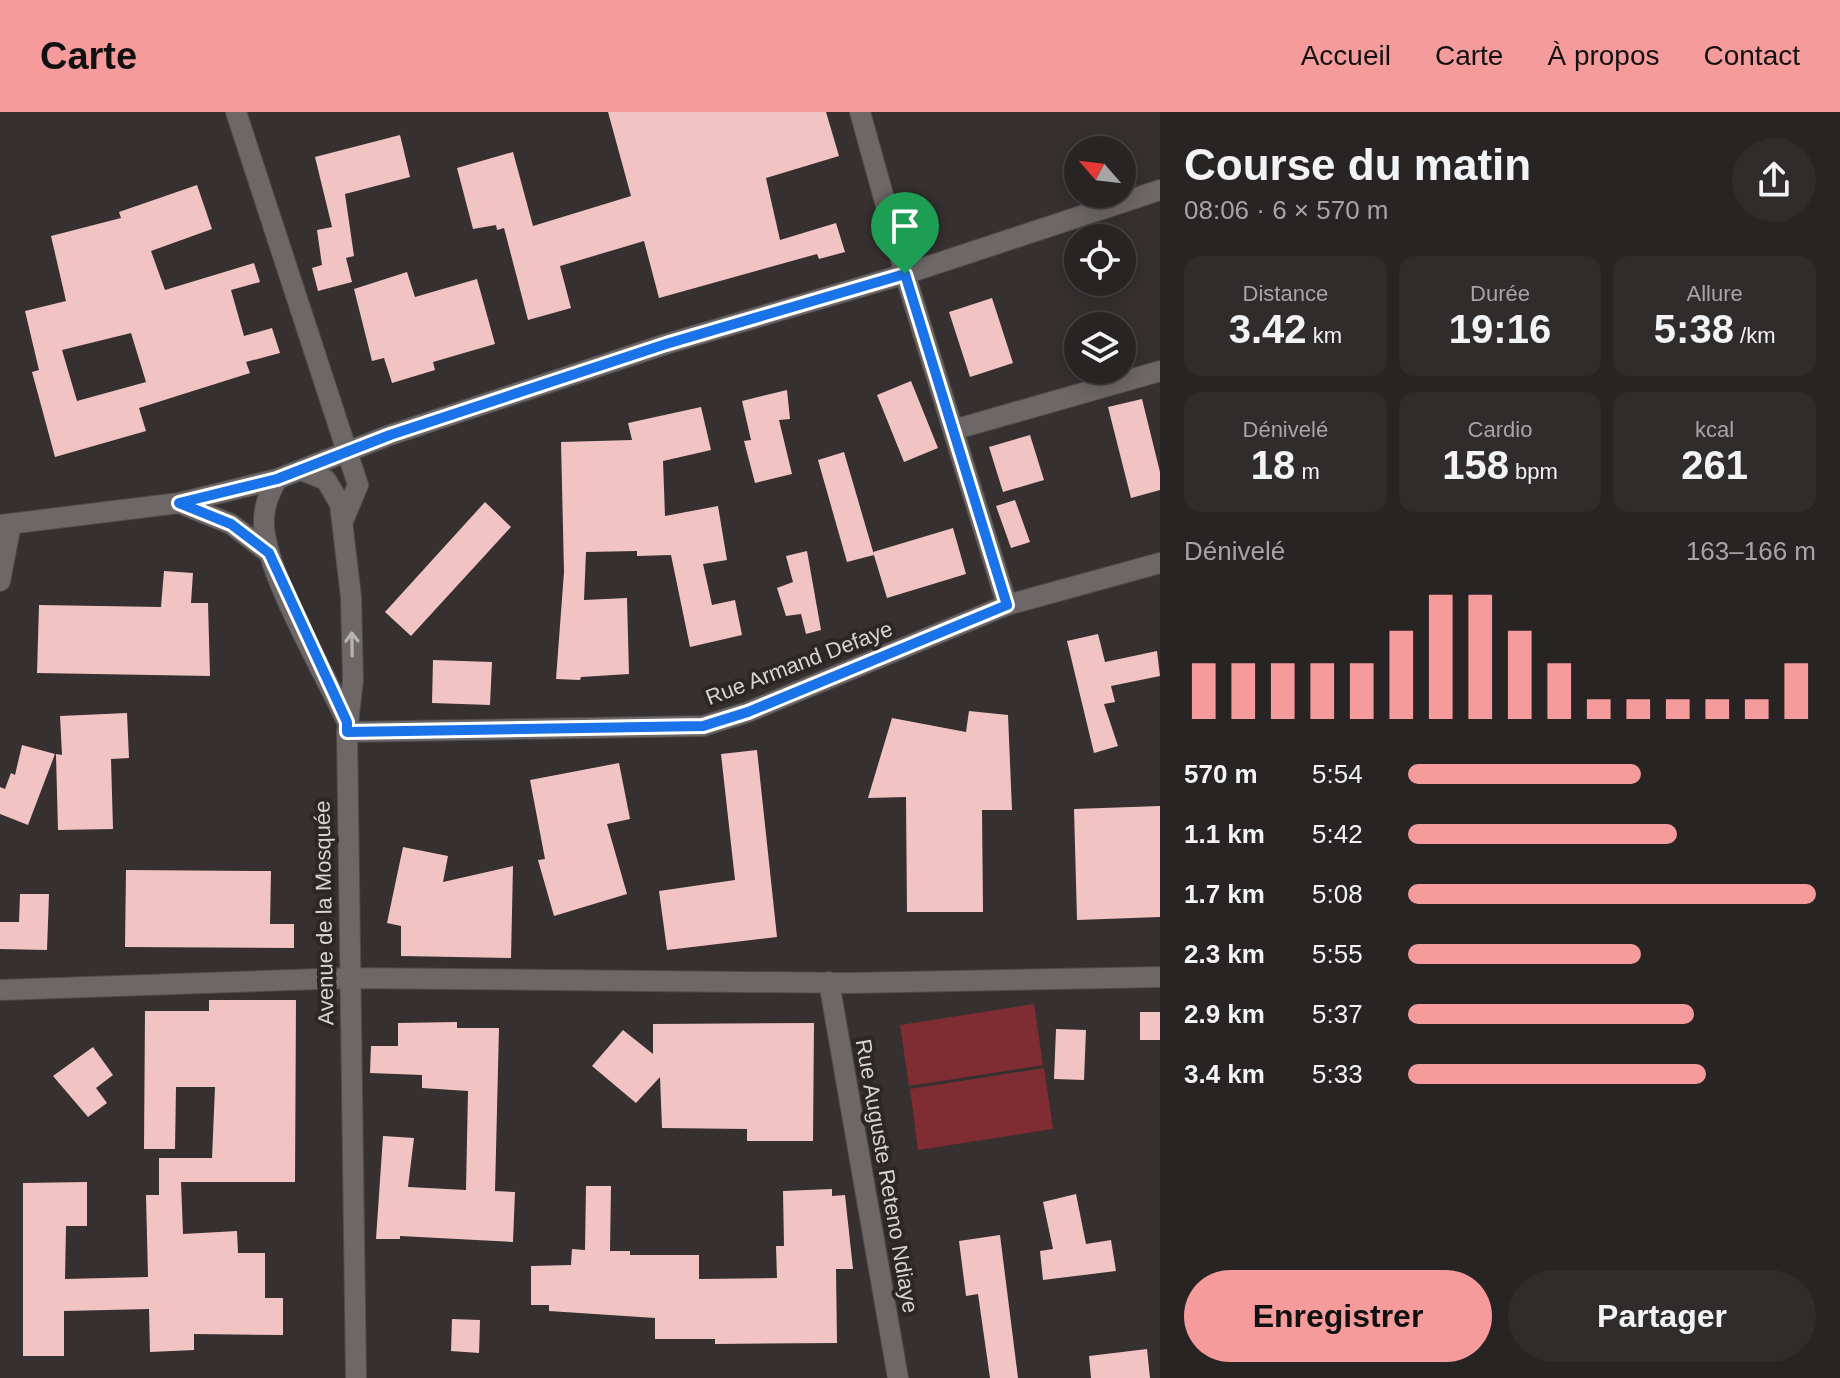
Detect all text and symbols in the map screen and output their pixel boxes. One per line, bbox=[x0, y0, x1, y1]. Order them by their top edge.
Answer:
text: Carte bbox=[40, 35, 137, 77]
text: Accueil bbox=[1301, 40, 1391, 71]
text: Carte bbox=[1435, 40, 1503, 71]
text: À propos bbox=[1547, 40, 1660, 71]
text: Contact bbox=[1704, 40, 1800, 71]
north arrow bbox=[1064, 136, 1136, 208]
map controls bbox=[1064, 136, 1136, 384]
button: share bbox=[1732, 138, 1816, 222]
text: Course du matin bbox=[1184, 140, 1531, 189]
pin bbox=[871, 192, 939, 274]
text: 08:06 · 6 × 570 m bbox=[1184, 195, 1389, 225]
icon: arrive bbox=[883, 204, 927, 248]
button: locate bbox=[1064, 224, 1136, 296]
text: Distance bbox=[1243, 281, 1328, 306]
text: Durée bbox=[1470, 281, 1530, 306]
text: Allure bbox=[1687, 281, 1743, 306]
text: 3.42 bbox=[1229, 307, 1307, 351]
text: 19:16 bbox=[1449, 307, 1551, 351]
text: 5:38 bbox=[1654, 307, 1734, 351]
button: layers bbox=[1064, 312, 1136, 384]
text: km bbox=[1307, 323, 1342, 348]
text: /km bbox=[1734, 323, 1775, 348]
text: Dénivelé bbox=[1243, 417, 1328, 442]
text: Cardio bbox=[1468, 417, 1532, 442]
text: kcal bbox=[1695, 417, 1734, 442]
text: 18 bbox=[1251, 443, 1295, 487]
text: 158 bbox=[1442, 443, 1509, 487]
text: 261 bbox=[1681, 443, 1748, 487]
text: m bbox=[1295, 459, 1320, 484]
text: bpm bbox=[1509, 459, 1558, 484]
text: Dénivelé bbox=[1184, 536, 1285, 566]
text: 163–166 m bbox=[1686, 536, 1816, 566]
street label: Rue Armand Defaye bbox=[702, 616, 896, 710]
one-way arrow bbox=[345, 631, 360, 658]
text: 570 m bbox=[1184, 759, 1258, 789]
text: 5:54 bbox=[1312, 759, 1363, 789]
street label: Avenue de la Mosquée bbox=[310, 800, 338, 1026]
text: 1.1 km bbox=[1184, 819, 1265, 849]
text: 5:42 bbox=[1312, 819, 1363, 849]
text: 1.7 km bbox=[1184, 879, 1265, 909]
text: 5:08 bbox=[1312, 879, 1363, 909]
text: 2.3 km bbox=[1184, 939, 1265, 969]
text: 5:55 bbox=[1312, 939, 1363, 969]
text: 2.9 km bbox=[1184, 999, 1265, 1029]
text: 5:37 bbox=[1312, 999, 1363, 1029]
street label: Rue Auguste Reteno Ndiaye bbox=[851, 1037, 923, 1315]
text: 3.4 km bbox=[1184, 1059, 1265, 1089]
text: 5:33 bbox=[1312, 1059, 1363, 1089]
button: Enregistrer bbox=[1184, 1270, 1492, 1362]
button: Partager bbox=[1508, 1270, 1816, 1362]

